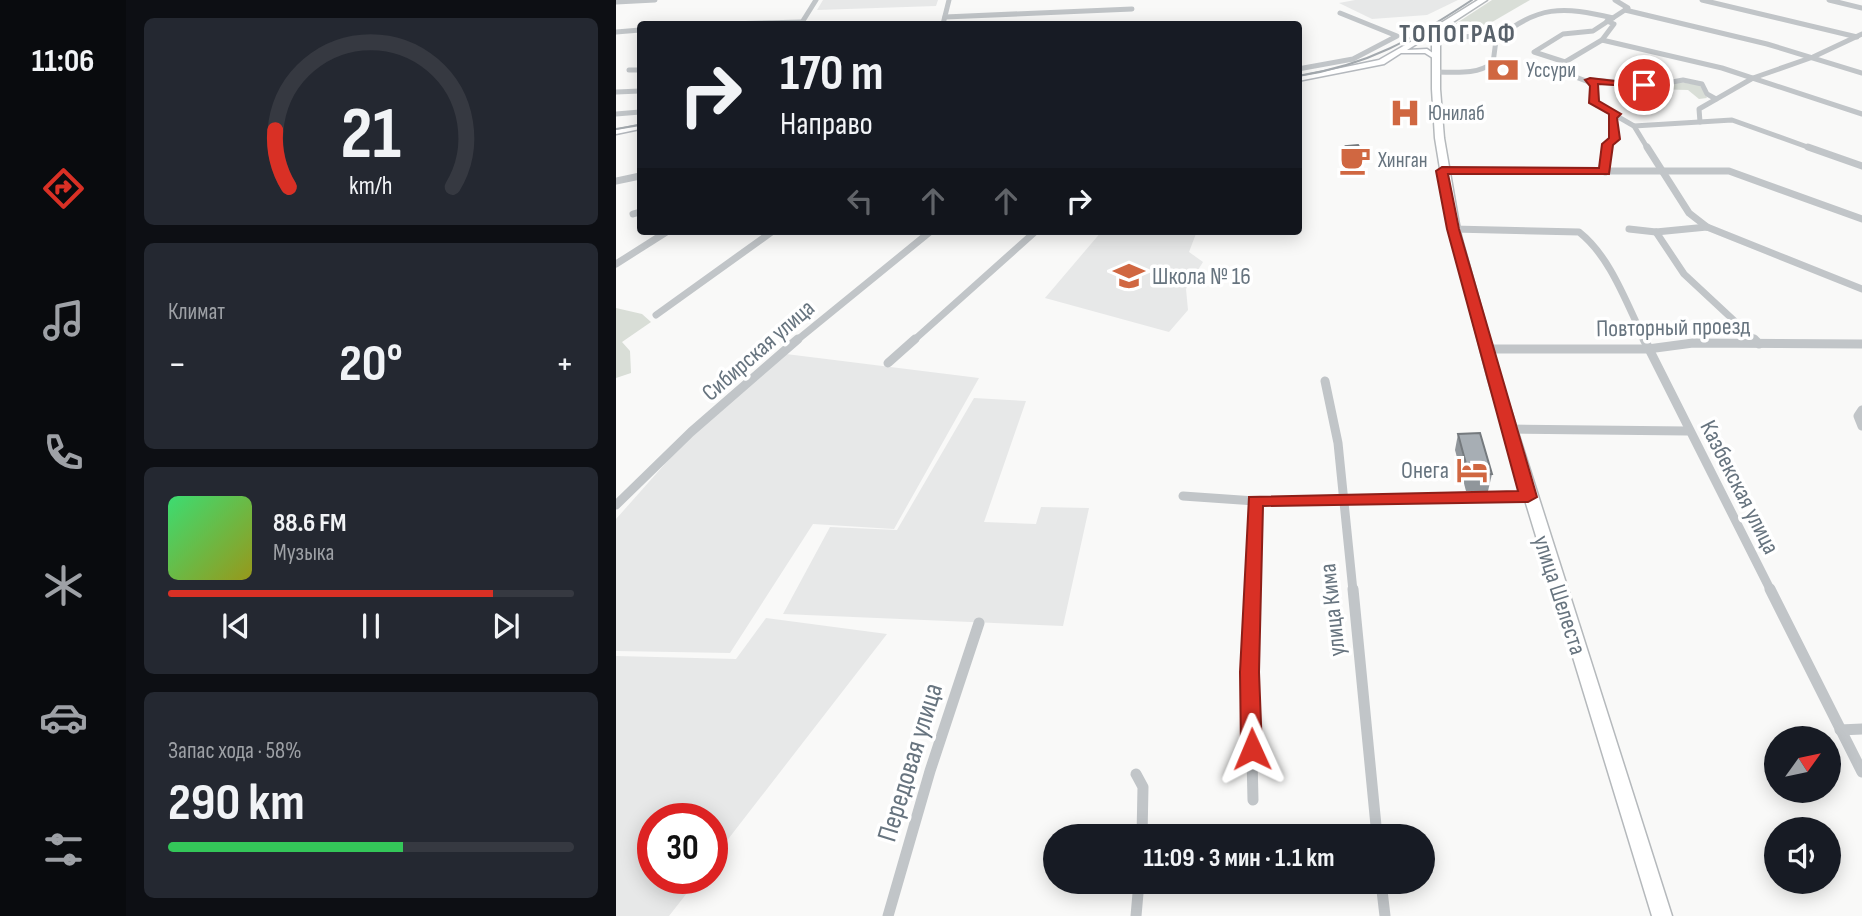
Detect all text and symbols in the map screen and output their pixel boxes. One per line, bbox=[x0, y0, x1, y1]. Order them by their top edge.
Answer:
district label: ТОПОГРАФ bbox=[1399, 19, 1517, 50]
text: 11:06 bbox=[32, 42, 94, 81]
text: 170 m bbox=[780, 45, 884, 104]
icon: right bbox=[665, 49, 756, 140]
bank icon: Уссури bbox=[1486, 53, 1520, 87]
pin bbox=[1614, 55, 1674, 115]
place label: Уссури bbox=[1526, 58, 1576, 83]
icon: arrive bbox=[1625, 66, 1663, 104]
text: 21 bbox=[341, 92, 401, 180]
hospital icon: Юнилаб bbox=[1388, 96, 1422, 130]
place label: Юнилаб bbox=[1428, 101, 1485, 126]
text: Направо bbox=[780, 105, 873, 144]
cafe icon: Хинган bbox=[1338, 143, 1372, 177]
place label: Хинган bbox=[1377, 148, 1428, 173]
icon: directions bbox=[39, 164, 88, 213]
text: km/h bbox=[349, 171, 393, 202]
icon: left bbox=[841, 182, 879, 220]
icon: ahead bbox=[914, 182, 952, 220]
icon: ahead bbox=[987, 182, 1025, 220]
icon: right bbox=[1060, 182, 1098, 220]
school or university icon: Школа № 16 bbox=[1112, 259, 1146, 293]
place label: Школа № 16 bbox=[1152, 262, 1251, 291]
street label: Сибирская улица bbox=[696, 293, 821, 407]
icon: music bbox=[39, 296, 88, 345]
text: Климат bbox=[168, 298, 225, 326]
street label: Повторный проезд bbox=[1596, 312, 1750, 343]
text: 20° bbox=[339, 333, 403, 396]
text: − bbox=[168, 342, 187, 387]
text: + bbox=[555, 342, 574, 387]
street label: Казбекская улица bbox=[1694, 416, 1786, 559]
icon: phone bbox=[39, 428, 88, 477]
hotel icon: Онега bbox=[1455, 453, 1489, 487]
place label: Онега bbox=[1401, 456, 1449, 485]
text: 88.6 FM bbox=[273, 508, 347, 539]
street label: улица Шелеста bbox=[1527, 532, 1592, 659]
text: Музыка bbox=[273, 539, 334, 567]
icon: climate bbox=[39, 561, 88, 610]
street label: улица Кима bbox=[1313, 562, 1352, 658]
icon: previous bbox=[217, 607, 255, 645]
icon: pause bbox=[352, 607, 390, 645]
icon: next bbox=[487, 607, 525, 645]
street label: Передовая улица bbox=[871, 679, 950, 846]
icon: car bbox=[39, 693, 88, 742]
position arrow bbox=[1215, 712, 1289, 786]
north arrow bbox=[1764, 726, 1841, 803]
map controls bbox=[1764, 726, 1841, 894]
text: Запас хода · 58% bbox=[168, 737, 302, 765]
text: 290 km bbox=[168, 772, 305, 835]
speed limit sign: 30 bbox=[637, 803, 728, 894]
button: sound bbox=[1764, 817, 1841, 894]
icon: filters bbox=[39, 825, 88, 874]
text: 11:09 · 3 мин · 1.1 km bbox=[1144, 843, 1334, 874]

